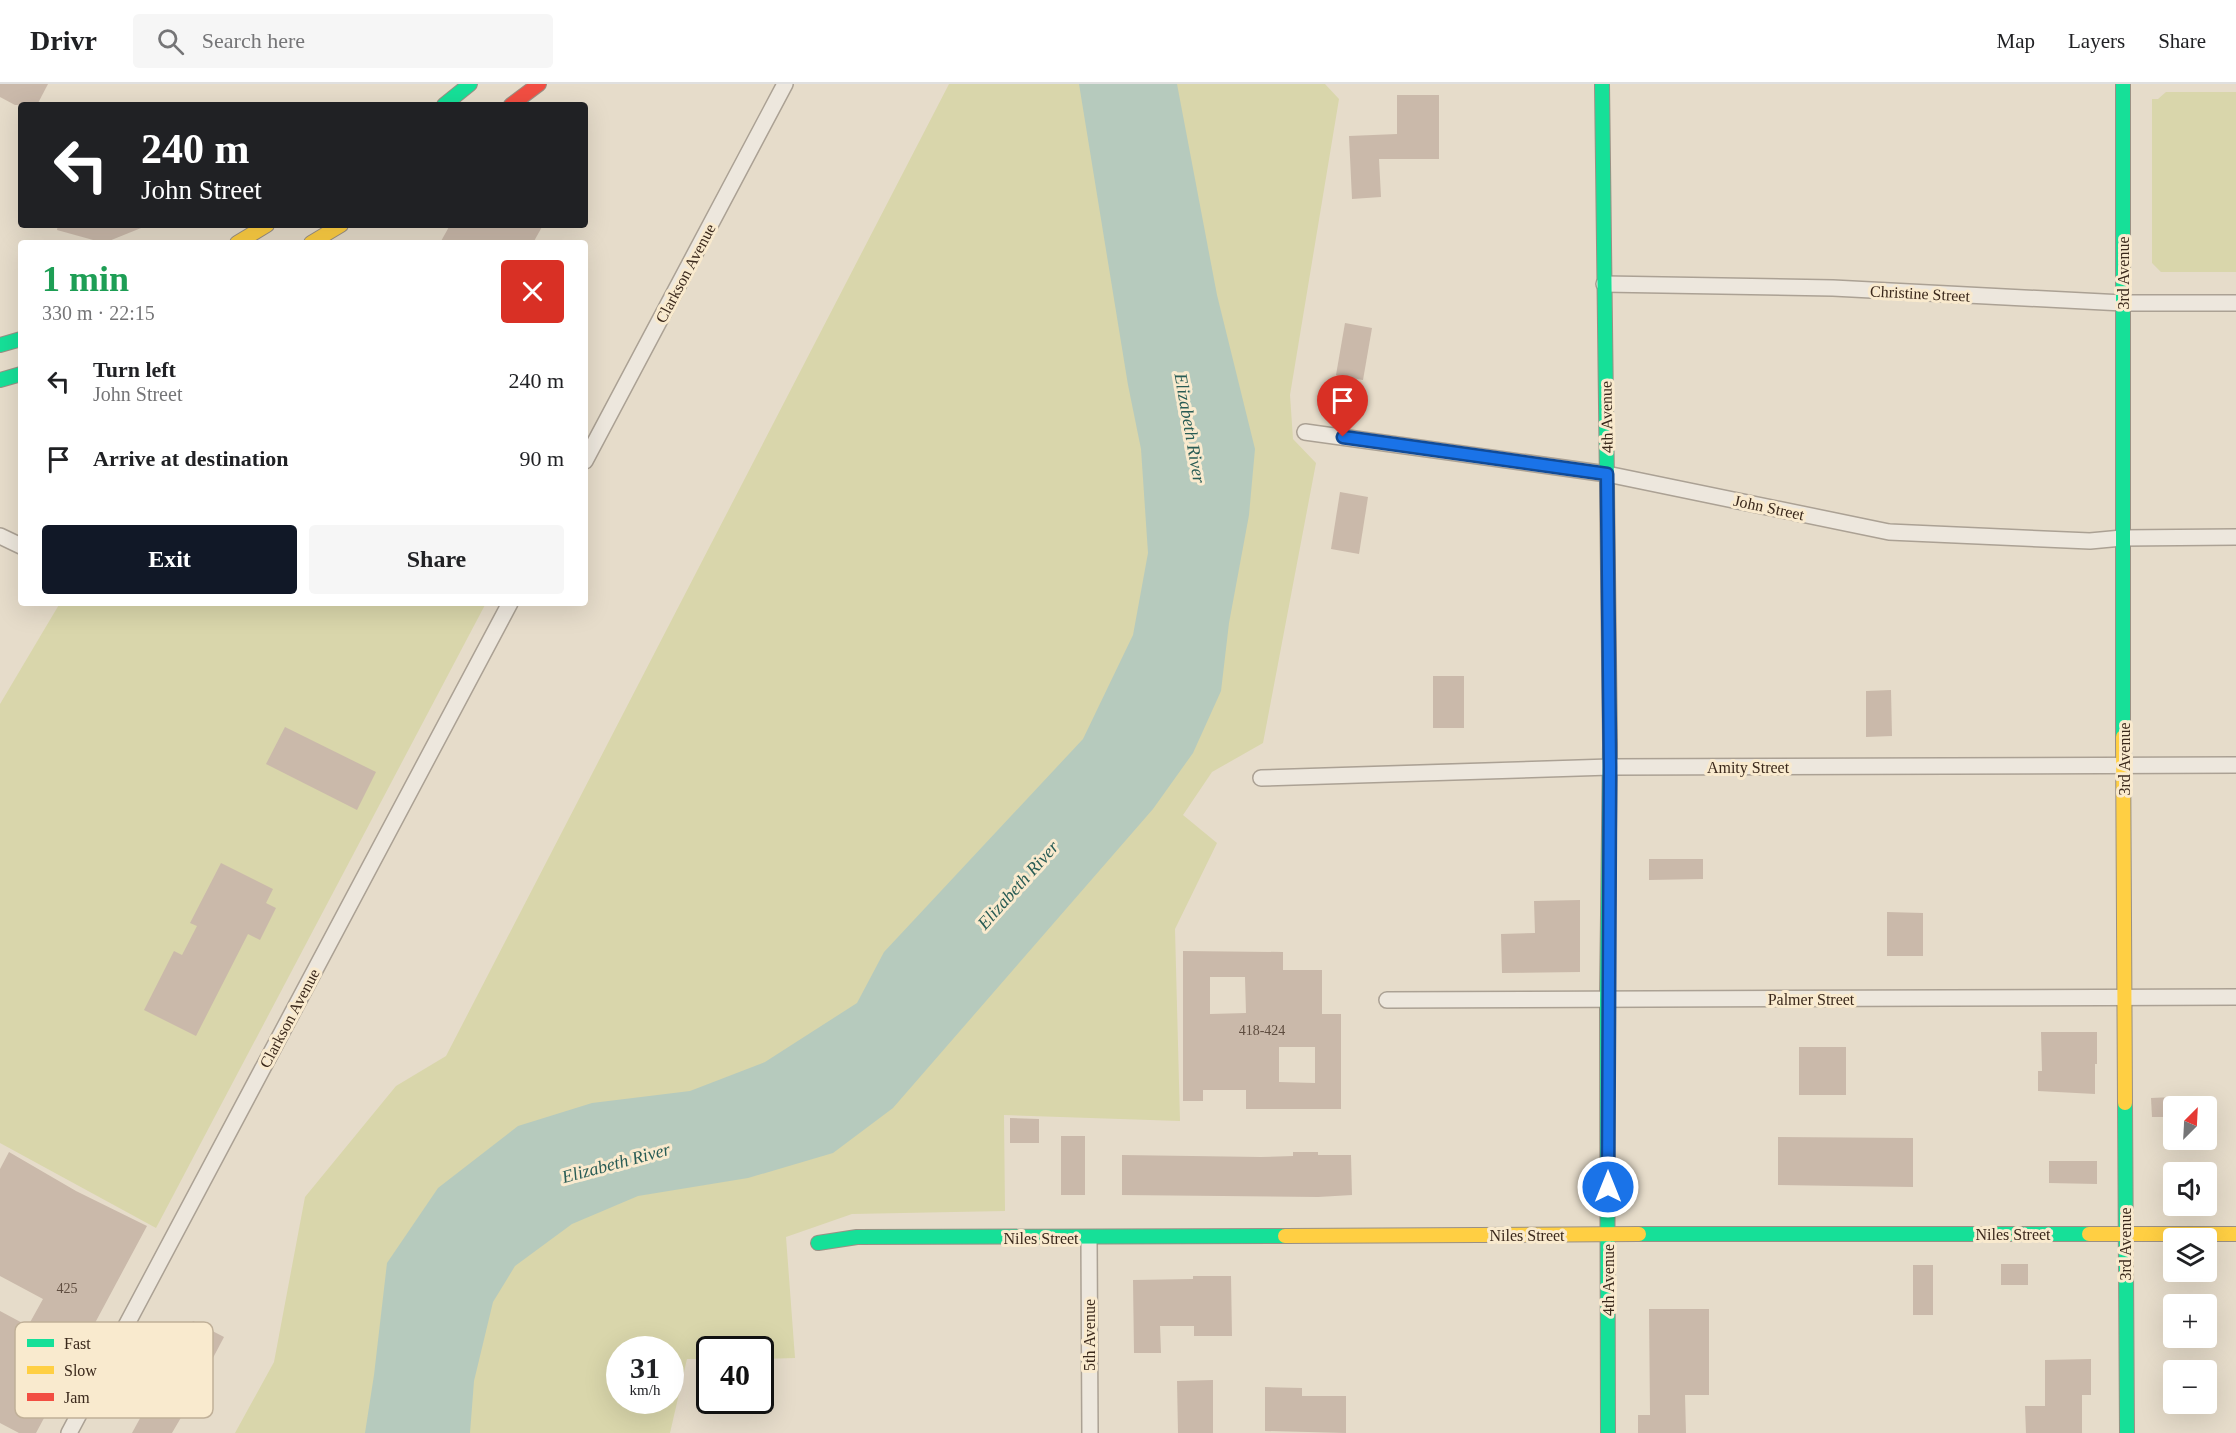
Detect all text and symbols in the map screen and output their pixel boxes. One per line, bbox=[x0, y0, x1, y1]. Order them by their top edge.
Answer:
search box bbox=[133, 14, 553, 68]
text: Drivr bbox=[30, 25, 97, 56]
icon: search bbox=[154, 25, 187, 58]
text: Search here bbox=[202, 28, 305, 53]
text: Map bbox=[1997, 29, 2035, 53]
text: Layers bbox=[2068, 29, 2125, 53]
text: Share bbox=[2158, 29, 2206, 53]
icon: left bbox=[42, 126, 120, 204]
text: 240 m bbox=[141, 126, 250, 172]
text: John Street bbox=[141, 175, 262, 205]
street label: Clarkson Avenue bbox=[652, 221, 719, 326]
street label: 3rd Avenue bbox=[2115, 236, 2132, 310]
text: 1 min bbox=[42, 259, 129, 299]
button: close bbox=[501, 260, 564, 323]
street label: Christine Street bbox=[1870, 282, 1971, 305]
text: 330 m · 22:15 bbox=[42, 302, 155, 324]
text: Turn left bbox=[93, 357, 176, 382]
icon: left bbox=[42, 365, 75, 398]
text: 240 m bbox=[508, 368, 564, 393]
water label: Elizabeth River bbox=[1170, 370, 1210, 486]
pin bbox=[1317, 375, 1368, 437]
street label: 4th Avenue bbox=[1597, 381, 1616, 453]
text: John Street bbox=[93, 383, 182, 405]
icon: arrive bbox=[1326, 384, 1359, 417]
icon: arrive bbox=[42, 443, 75, 476]
text: Arrive at destination bbox=[93, 446, 289, 471]
text: 90 m bbox=[519, 446, 564, 471]
street label: John Street bbox=[1732, 492, 1806, 523]
button: Exit bbox=[42, 525, 297, 594]
button: Share bbox=[309, 525, 564, 594]
street label: 3rd Avenue bbox=[2116, 722, 2133, 796]
street label: Amity Street bbox=[1707, 759, 1790, 777]
water label: Elizabeth River bbox=[973, 836, 1063, 934]
street label: Clarkson Avenue bbox=[256, 966, 323, 1071]
street label: Palmer Street bbox=[1768, 991, 1855, 1008]
house number: 418-424 bbox=[1239, 1023, 1285, 1038]
north arrow bbox=[2163, 1096, 2217, 1150]
map controls bbox=[2163, 1096, 2217, 1414]
water label: Elizabeth River bbox=[559, 1139, 673, 1187]
position arrow bbox=[1576, 1155, 1640, 1219]
button: sound bbox=[2163, 1162, 2217, 1216]
street label: 3rd Avenue bbox=[2117, 1207, 2134, 1281]
street label: Niles Street bbox=[1975, 1226, 2051, 1243]
street label: Niles Street bbox=[1489, 1227, 1565, 1244]
button: layers bbox=[2163, 1228, 2217, 1282]
street label: Niles Street bbox=[1003, 1230, 1079, 1247]
street label: 4th Avenue bbox=[1600, 1244, 1617, 1316]
house number: 425 bbox=[57, 1281, 78, 1296]
button: + bbox=[2163, 1294, 2217, 1348]
street label: 5th Avenue bbox=[1081, 1299, 1098, 1371]
legend bbox=[15, 1322, 213, 1418]
text: Fast bbox=[64, 1335, 91, 1352]
speed limit sign: 40 bbox=[696, 1336, 774, 1414]
text: 31 bbox=[630, 1351, 660, 1384]
button: − bbox=[2163, 1360, 2217, 1414]
text: Slow bbox=[64, 1362, 97, 1379]
text: km/h bbox=[630, 1382, 660, 1398]
text: Jam bbox=[64, 1389, 90, 1406]

